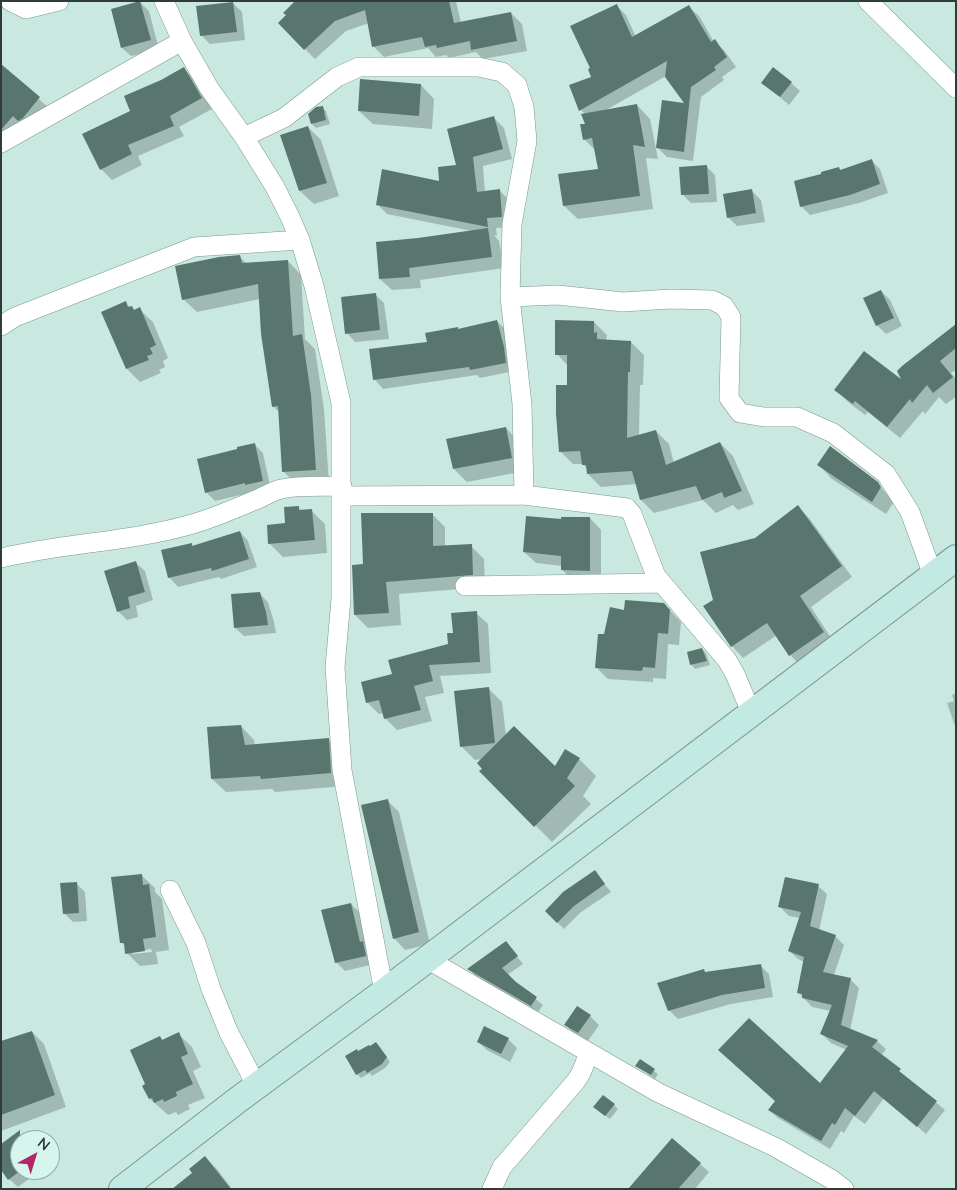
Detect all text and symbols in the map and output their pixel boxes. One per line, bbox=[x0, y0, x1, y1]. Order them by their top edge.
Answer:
north arrow bbox=[10, 1130, 60, 1180]
text: N bbox=[35, 1134, 54, 1154]

